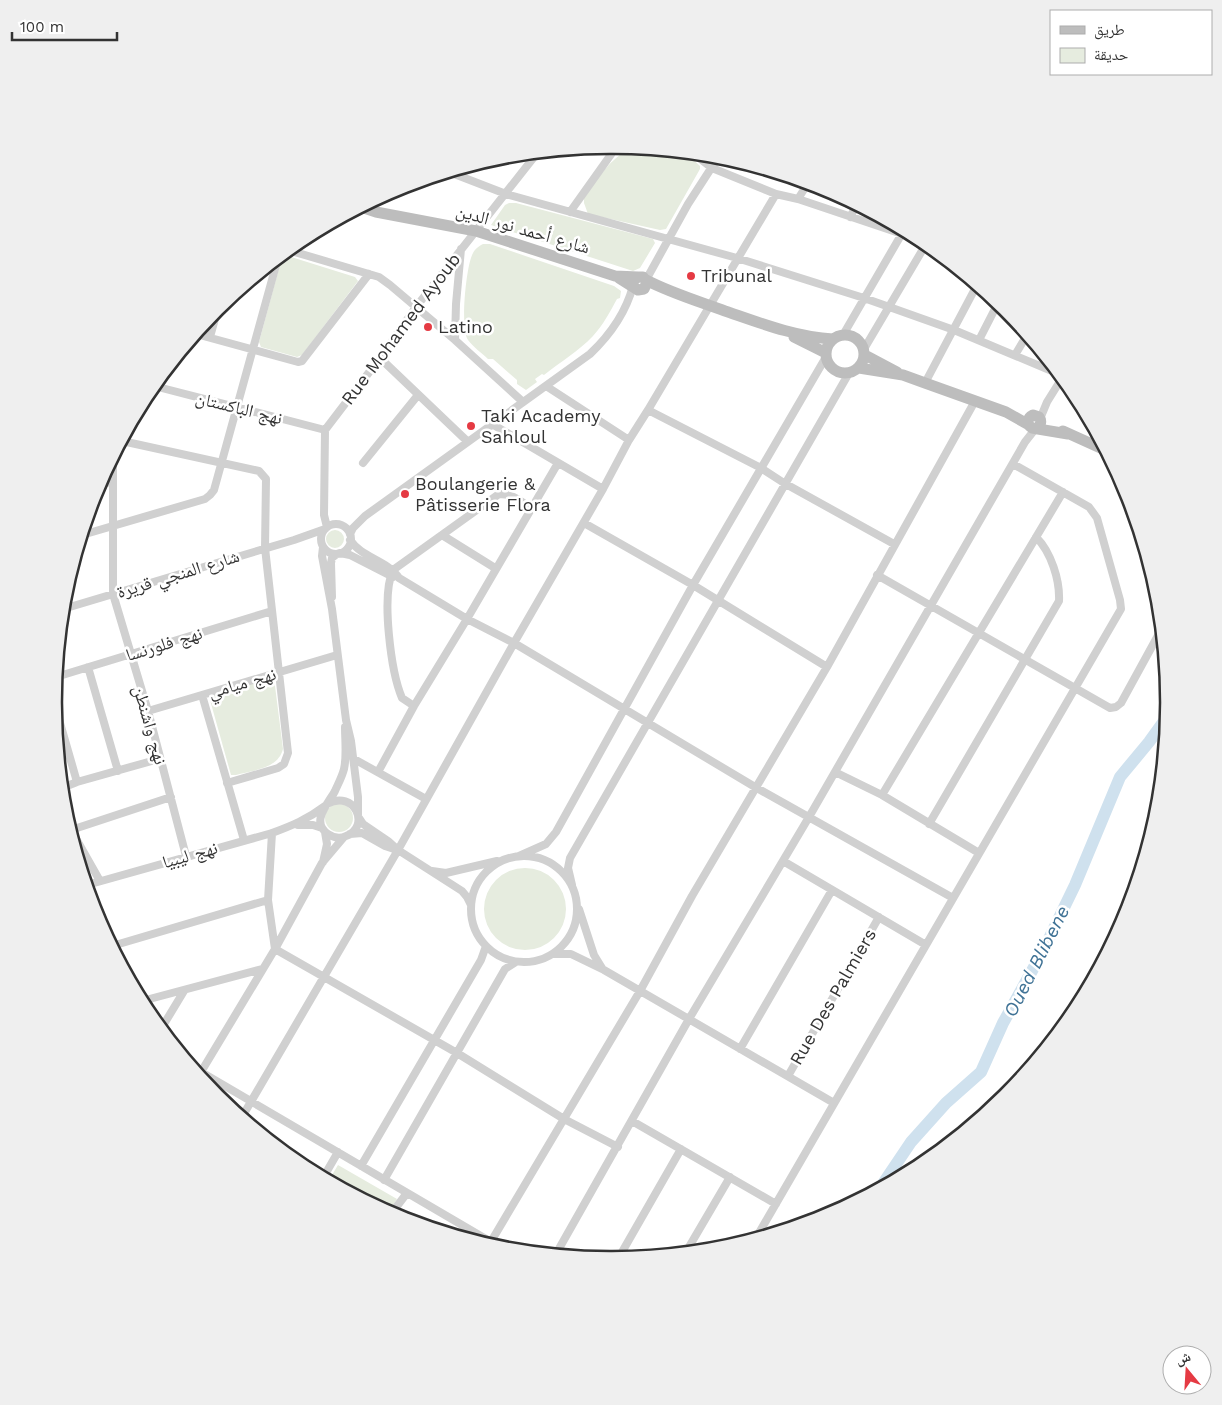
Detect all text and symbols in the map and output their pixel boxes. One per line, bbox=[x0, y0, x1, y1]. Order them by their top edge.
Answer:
scale bar bbox=[12, 10, 118, 42]
legend bbox=[1050, 10, 1212, 75]
text: 100 m bbox=[20, 18, 64, 36]
text: طريق bbox=[1094, 21, 1125, 40]
text: حديقة bbox=[1094, 46, 1129, 64]
street label: شارع أحمد نور الدين bbox=[454, 199, 592, 259]
street label: Rue Mohamed Ayoub bbox=[337, 249, 465, 409]
place label: Tribunal bbox=[701, 265, 772, 286]
marker: Tribunal bbox=[685, 270, 697, 282]
place label: Latino bbox=[438, 316, 493, 337]
marker: Latino bbox=[422, 321, 434, 333]
street label: نهج الباكستان bbox=[193, 387, 285, 430]
place label: Taki Academy Sahloul bbox=[481, 405, 601, 447]
marker: Taki Academy Sahloul bbox=[465, 420, 477, 432]
place label: Boulangerie & Pâtisserie Flora bbox=[415, 473, 551, 515]
marker: Boulangerie & Pâtisserie Flora bbox=[399, 488, 411, 500]
street label: شارع المنجي قريرة bbox=[114, 545, 243, 607]
street label: نهج فلورنسا bbox=[123, 622, 205, 667]
street label: نهج ميامي bbox=[205, 663, 280, 707]
street label: نهج واشنطن bbox=[127, 683, 172, 768]
street label: نهج ليبيا bbox=[160, 837, 221, 874]
water label: Oued Blibene bbox=[999, 902, 1074, 1021]
street label: Rue Des Palmiers bbox=[785, 925, 880, 1069]
north arrow bbox=[1162, 1345, 1212, 1395]
text: ش bbox=[1173, 1348, 1193, 1368]

